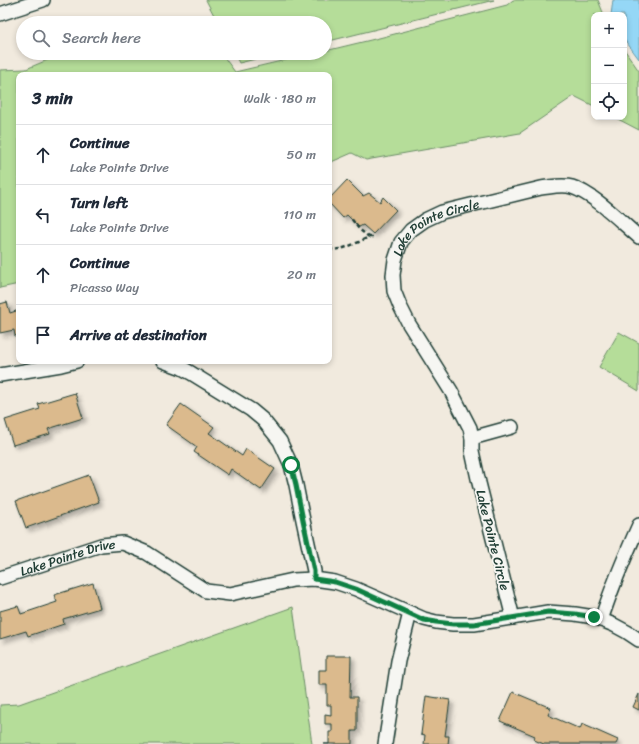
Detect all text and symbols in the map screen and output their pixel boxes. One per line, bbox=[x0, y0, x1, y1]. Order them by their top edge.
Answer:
map controls bbox=[591, 12, 627, 120]
button: + bbox=[591, 12, 627, 48]
search box bbox=[16, 16, 332, 60]
text: Search here bbox=[62, 25, 141, 51]
icon: search bbox=[30, 27, 52, 49]
button: − bbox=[591, 48, 627, 84]
text: 3 min bbox=[32, 83, 73, 113]
button: locate bbox=[591, 84, 627, 120]
text: Walk · 180 m bbox=[244, 87, 316, 110]
text: Continue bbox=[70, 130, 130, 156]
text: 50 m bbox=[286, 143, 316, 166]
icon: ahead bbox=[32, 144, 54, 166]
text: Lake Pointe Drive bbox=[70, 156, 169, 179]
text: Turn left bbox=[70, 190, 128, 216]
street label: Lake Pointe Circle bbox=[386, 192, 482, 259]
text: 110 m bbox=[283, 203, 316, 226]
icon: left bbox=[32, 204, 54, 226]
text: Lake Pointe Drive bbox=[70, 216, 169, 239]
text: Continue bbox=[70, 250, 130, 276]
text: 20 m bbox=[287, 263, 316, 286]
icon: ahead bbox=[32, 264, 54, 286]
text: Picasso Way bbox=[70, 276, 139, 299]
text: Arrive at destination bbox=[70, 322, 207, 348]
icon: arrive bbox=[32, 324, 54, 346]
route start bbox=[282, 456, 300, 474]
street label: Lake Pointe Circle bbox=[469, 487, 517, 593]
street label: Lake Pointe Drive bbox=[17, 532, 117, 582]
route end bbox=[585, 608, 603, 626]

